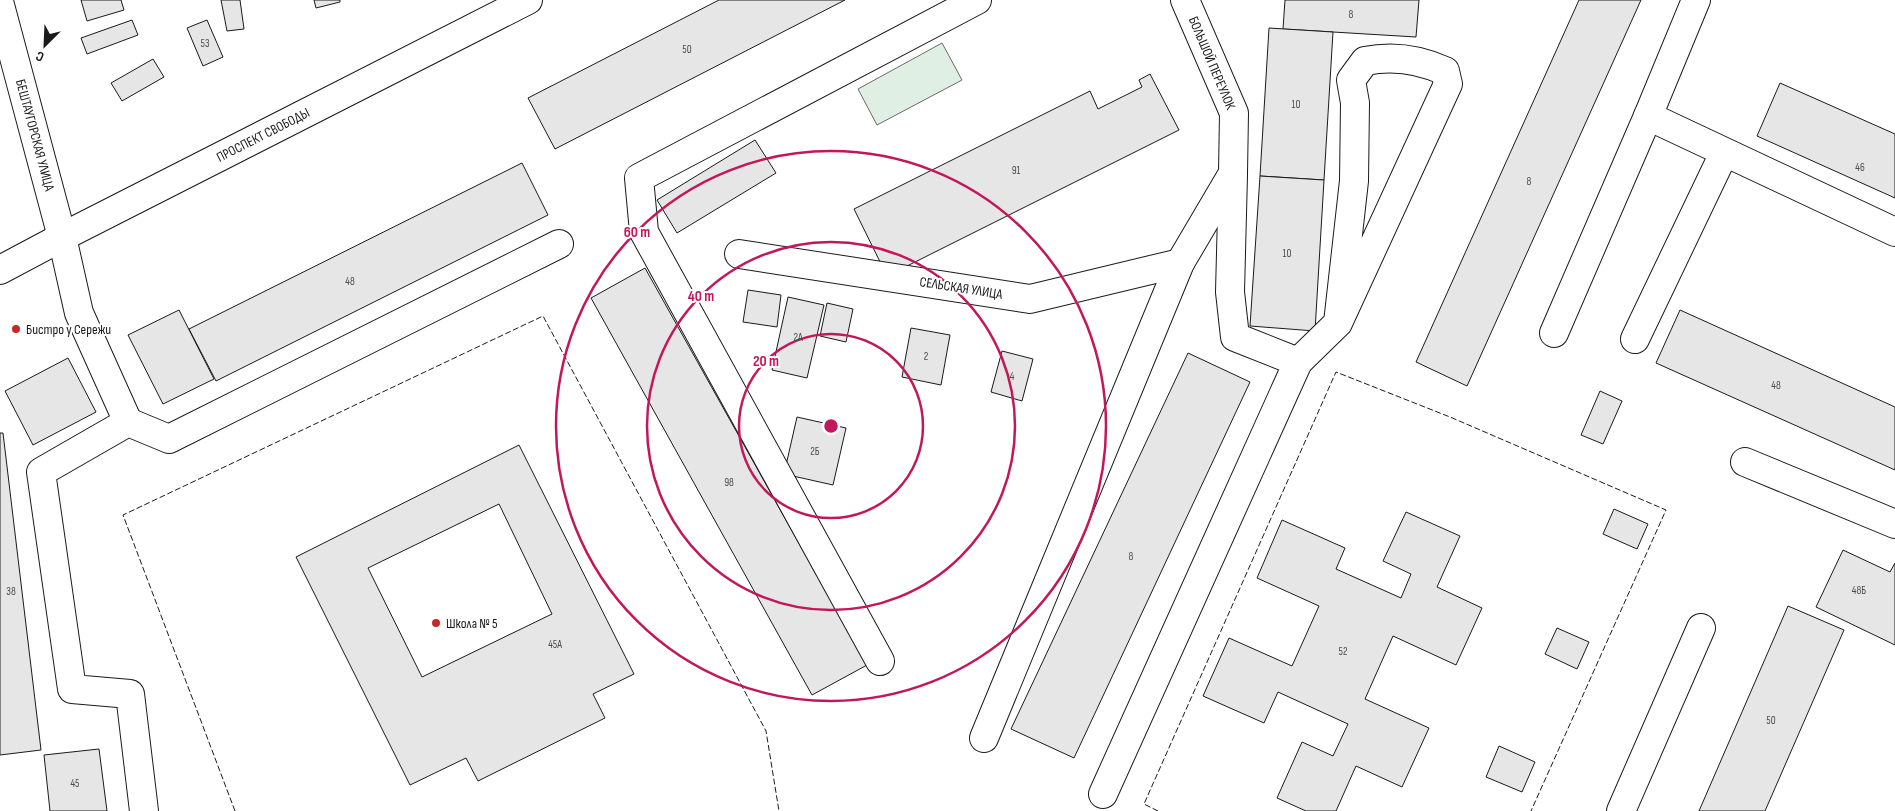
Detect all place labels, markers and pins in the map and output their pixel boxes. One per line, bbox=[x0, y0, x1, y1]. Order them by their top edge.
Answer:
place label: Бистро у Сережи bbox=[26, 321, 111, 338]
marker: Бистро у Сережи bbox=[10, 323, 22, 335]
centre of rings bbox=[822, 417, 840, 435]
place label: Школа № 5 bbox=[446, 615, 498, 632]
marker: Школа № 5 bbox=[430, 617, 442, 629]

